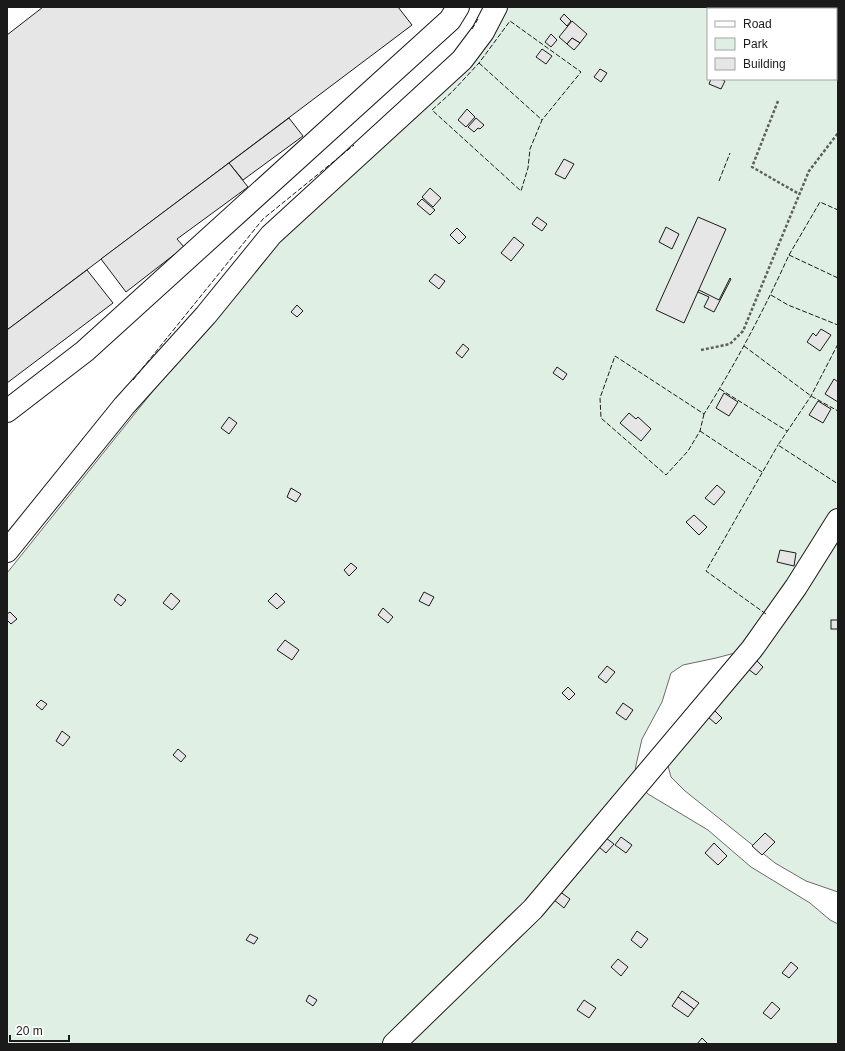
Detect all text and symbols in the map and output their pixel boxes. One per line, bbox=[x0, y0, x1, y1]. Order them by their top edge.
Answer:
legend bbox=[707, 8, 837, 80]
text: Road bbox=[743, 17, 772, 31]
text: Park bbox=[743, 37, 769, 51]
text: Building bbox=[743, 57, 786, 71]
scale bar bbox=[10, 1017, 69, 1043]
text: 20 m bbox=[16, 1024, 43, 1038]

